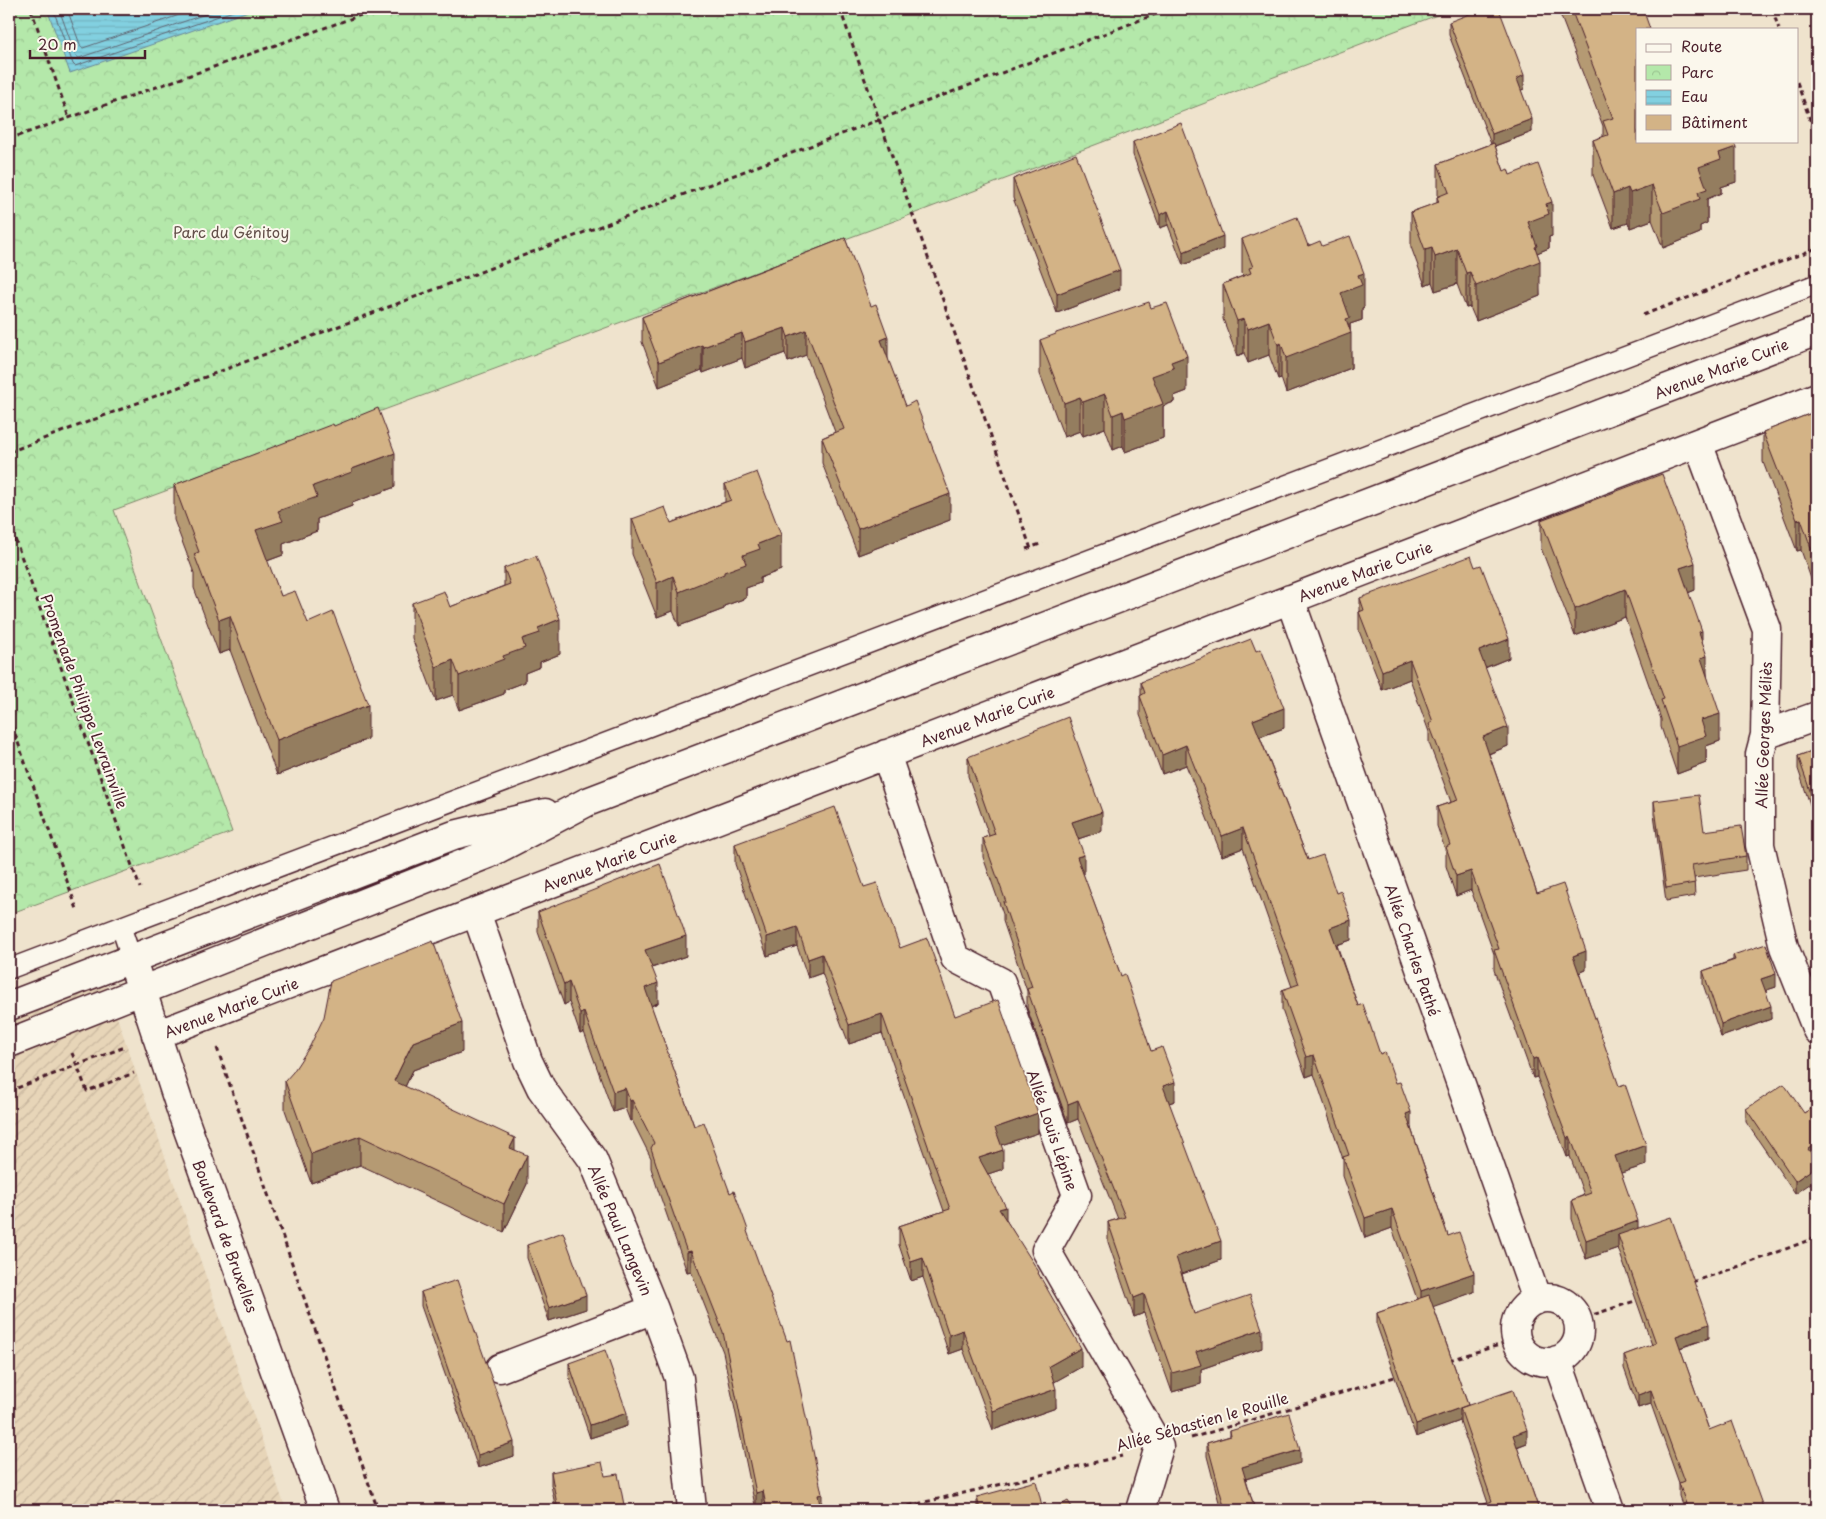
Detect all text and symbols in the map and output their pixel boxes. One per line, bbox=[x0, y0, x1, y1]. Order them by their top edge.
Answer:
scale bar bbox=[30, 28, 145, 60]
legend bbox=[1636, 28, 1798, 142]
text: 20 m bbox=[38, 32, 77, 55]
text: Route bbox=[1681, 34, 1722, 57]
text: Parc bbox=[1681, 60, 1714, 83]
text: Eau bbox=[1681, 84, 1708, 107]
text: Bâtiment bbox=[1681, 110, 1748, 133]
park label: Parc du Génitoy bbox=[173, 220, 289, 243]
street label: Avenue Marie Curie bbox=[1651, 332, 1791, 404]
street label: Avenue Marie Curie bbox=[1295, 535, 1435, 607]
street label: Promenade Philippe Levrainville bbox=[35, 590, 135, 812]
street label: Allée Georges Méliès bbox=[1749, 661, 1777, 809]
street label: Avenue Marie Curie bbox=[917, 680, 1057, 752]
street label: Avenue Marie Curie bbox=[539, 825, 679, 897]
street label: Allée Charles Pathé bbox=[1380, 881, 1446, 1019]
street label: Avenue Marie Curie bbox=[161, 971, 301, 1043]
street label: Allée Louis Lépine bbox=[1021, 1066, 1085, 1194]
street label: Boulevard de Bruxelles bbox=[188, 1156, 264, 1316]
street label: Allée Paul Langevin bbox=[583, 1161, 659, 1299]
street label: Allée Sébastien le Rouille bbox=[1113, 1385, 1291, 1457]

